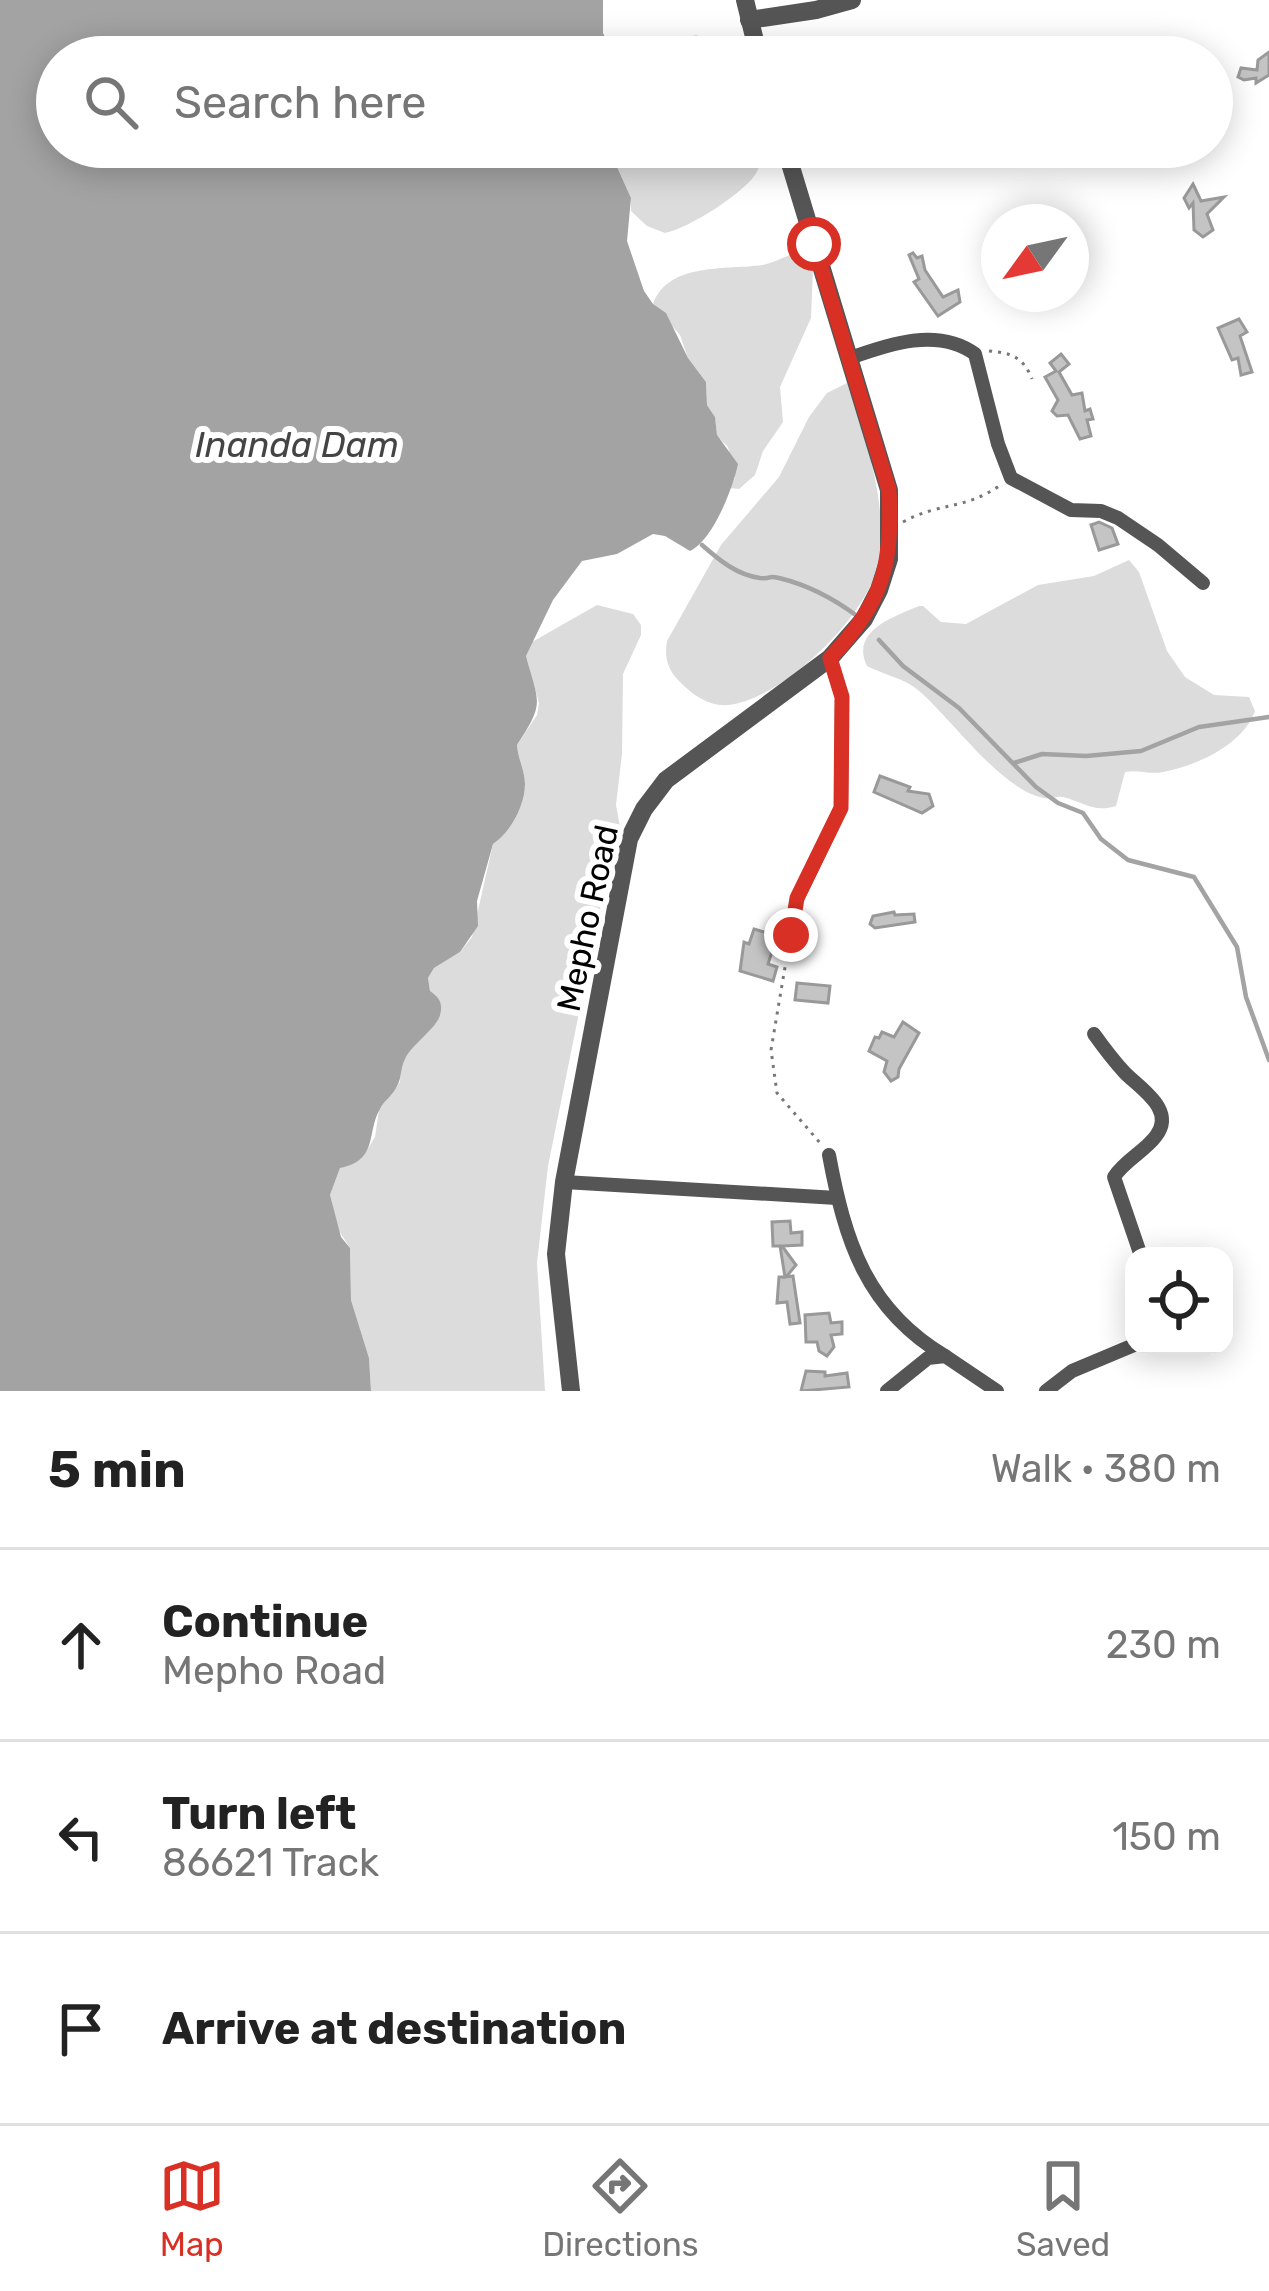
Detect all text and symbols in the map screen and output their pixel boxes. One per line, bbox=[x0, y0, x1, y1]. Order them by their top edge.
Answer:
search box bbox=[36, 36, 1233, 168]
icon: search bbox=[78, 69, 144, 135]
text: Search here bbox=[174, 76, 426, 129]
north arrow bbox=[981, 204, 1089, 312]
route start bbox=[787, 217, 841, 271]
water label: Inanda Dam bbox=[195, 423, 399, 466]
street label: Mepho Road bbox=[549, 821, 626, 1015]
route end bbox=[764, 908, 818, 962]
map controls bbox=[1125, 1247, 1233, 1355]
button: locate bbox=[1125, 1247, 1233, 1355]
text: 5 min bbox=[48, 1439, 186, 1500]
text: Walk · 380 m bbox=[991, 1446, 1221, 1492]
text: Continue bbox=[162, 1595, 368, 1648]
icon: ahead bbox=[48, 1612, 114, 1678]
text: 230 m bbox=[1106, 1622, 1221, 1668]
text: Mepho Road bbox=[162, 1648, 386, 1694]
text: Turn left bbox=[162, 1787, 356, 1840]
icon: left bbox=[48, 1804, 114, 1870]
text: 150 m bbox=[1112, 1814, 1221, 1860]
text: 86621 Track bbox=[162, 1840, 379, 1886]
icon: arrive bbox=[48, 1996, 114, 2062]
text: Arrive at destination bbox=[162, 2002, 627, 2055]
tab: Map bbox=[159, 2153, 225, 2264]
tab: Directions bbox=[542, 2153, 699, 2264]
tab: Saved bbox=[1016, 2153, 1110, 2264]

